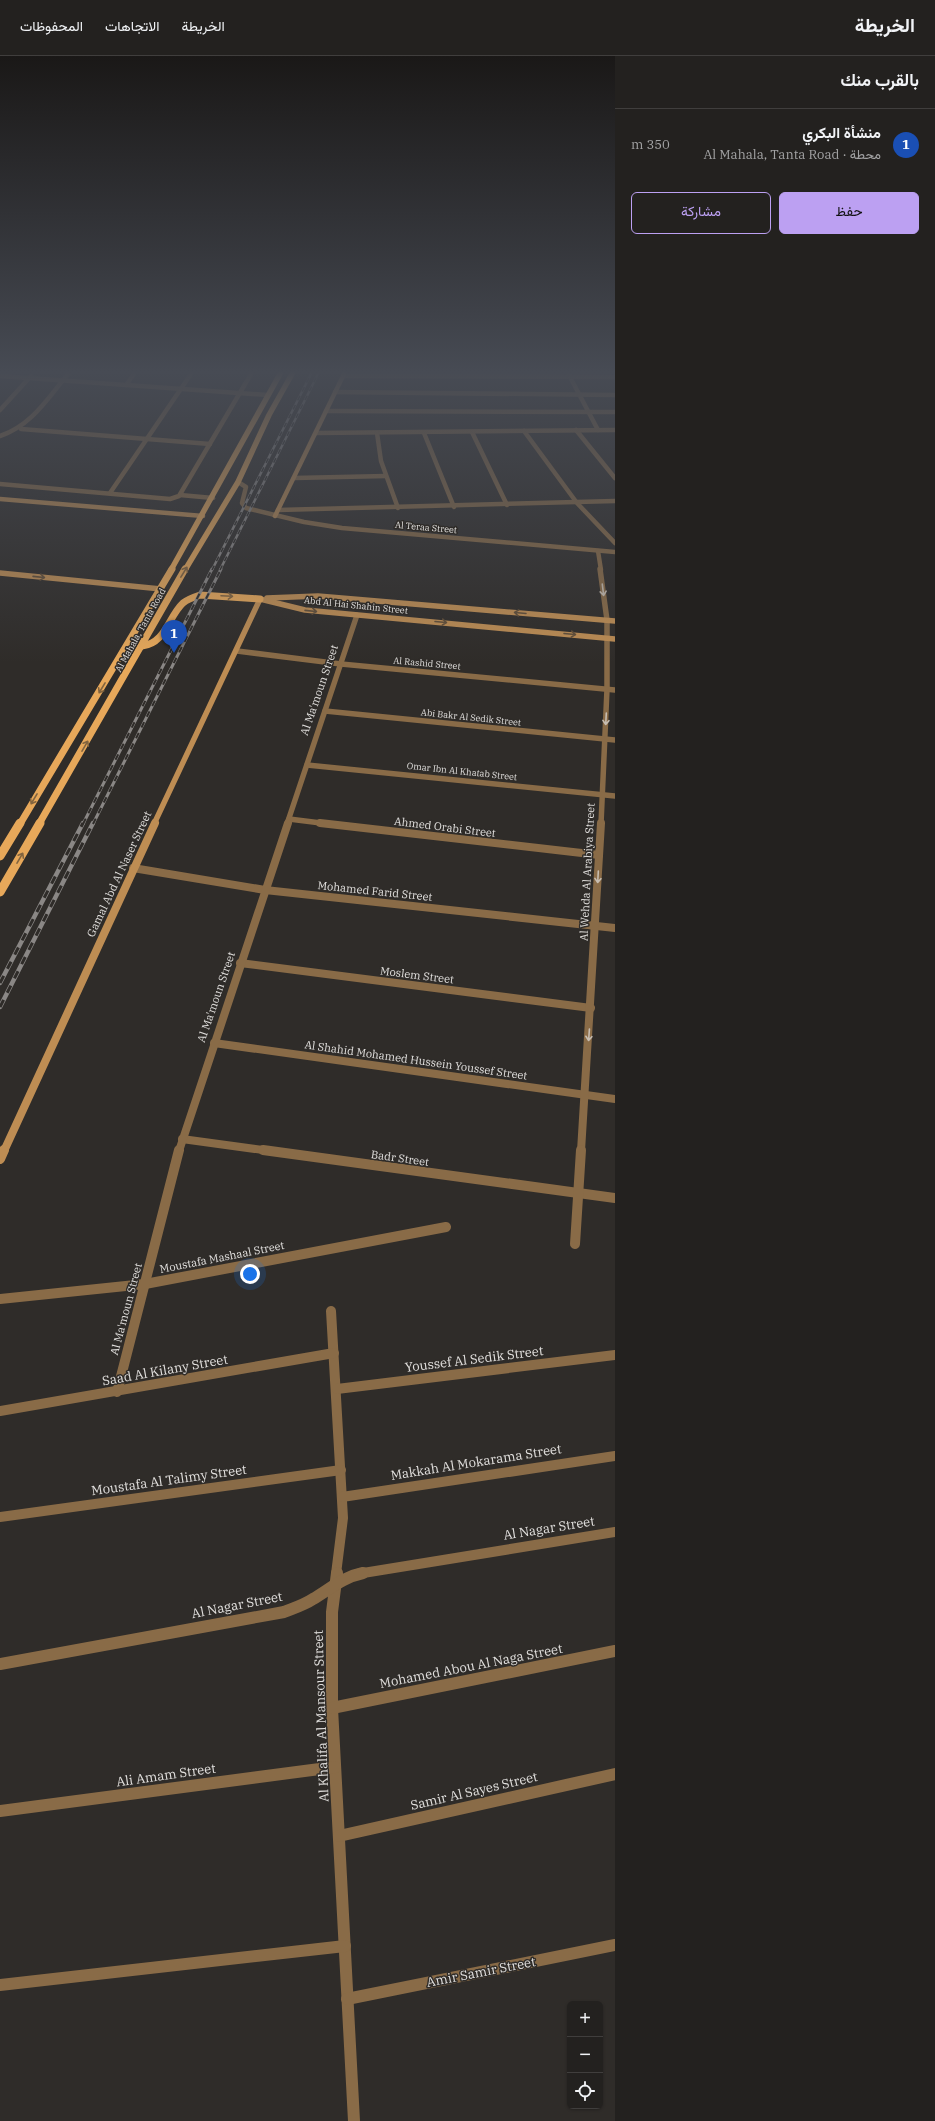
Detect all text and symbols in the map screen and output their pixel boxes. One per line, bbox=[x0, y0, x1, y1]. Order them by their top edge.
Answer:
text: الخريطة bbox=[855, 13, 915, 37]
text: المحفوظات bbox=[20, 17, 83, 35]
text: الاتجاهات bbox=[105, 17, 159, 35]
text: الخريطة bbox=[181, 17, 225, 35]
text: بالقرب منك bbox=[840, 69, 919, 91]
text: منشأة البكري bbox=[802, 123, 881, 142]
text: 350 m bbox=[631, 136, 670, 153]
text: 1 bbox=[902, 136, 910, 153]
text: محطة · Al Mahala, Tanta Road bbox=[704, 146, 881, 163]
button: مشاركة bbox=[631, 192, 771, 234]
button: حفظ bbox=[779, 192, 919, 234]
street label: Al Teraa Street bbox=[394, 519, 458, 535]
one-way arrow bbox=[180, 567, 188, 578]
one-way arrow bbox=[32, 573, 45, 580]
one-way arrow bbox=[599, 583, 607, 596]
street label: Al Mahala, Tanta Road bbox=[112, 586, 168, 674]
one-way arrow bbox=[220, 593, 233, 600]
street label: Abd Al Hai Shahin Street bbox=[304, 594, 408, 616]
one-way arrow bbox=[304, 607, 317, 614]
one-way arrow bbox=[514, 609, 527, 616]
one-way arrow bbox=[434, 619, 447, 626]
pin: 1 bbox=[161, 620, 187, 653]
one-way arrow bbox=[563, 631, 576, 638]
street label: Al Ma'moun Street bbox=[297, 643, 341, 737]
street label: Al Rashid Street bbox=[393, 655, 461, 671]
one-way arrow bbox=[97, 682, 105, 694]
street label: Abi Bakr Al Sedik Street bbox=[420, 706, 522, 728]
one-way arrow bbox=[602, 712, 609, 725]
one-way arrow bbox=[81, 740, 89, 752]
street label: Omar Ibn Al Khatab Street bbox=[406, 760, 518, 782]
one-way arrow bbox=[30, 793, 38, 805]
street label: Al Wehda Al Arabiya Street bbox=[576, 802, 598, 941]
street label: Gamal Abd Al Naser Street bbox=[84, 809, 154, 939]
street label: Ahmed Orabi Street bbox=[393, 814, 497, 840]
one-way arrow bbox=[16, 852, 24, 864]
one-way arrow bbox=[594, 870, 602, 883]
street label: Mohamed Farid Street bbox=[317, 878, 433, 904]
street label: Al Ma'moun Street bbox=[194, 950, 238, 1044]
street label: Moslem Street bbox=[379, 964, 455, 986]
one-way arrow bbox=[585, 1028, 592, 1041]
street label: Al Shahid Mohamed Hussein Youssef Street bbox=[304, 1037, 528, 1083]
street label: Badr Street bbox=[370, 1147, 430, 1169]
street label: Moustafa Mashaal Street bbox=[158, 1238, 286, 1276]
street label: Al Ma'moun Street bbox=[107, 1261, 145, 1357]
your location bbox=[240, 1264, 260, 1284]
street label: Youssef Al Sedik Street bbox=[404, 1342, 545, 1376]
street label: Saad Al Kilany Street bbox=[101, 1351, 230, 1389]
street label: Makkah Al Mokarama Street bbox=[389, 1440, 563, 1484]
street label: Moustafa Al Talimy Street bbox=[90, 1461, 248, 1499]
street label: Al Nagar Street bbox=[502, 1512, 596, 1544]
street label: Al Nagar Street bbox=[190, 1588, 284, 1622]
street label: Al Khalifa Al Mansour Street bbox=[309, 1629, 332, 1802]
street label: Mohamed Abou Al Naga Street bbox=[378, 1640, 564, 1692]
street label: Ali Amam Street bbox=[115, 1760, 217, 1790]
street label: Samir Al Sayes Street bbox=[409, 1768, 540, 1814]
street label: Amir Samir Street bbox=[425, 1953, 537, 1991]
map controls bbox=[567, 2001, 603, 2109]
button: + bbox=[567, 2001, 603, 2037]
button: − bbox=[567, 2037, 603, 2073]
button: locate bbox=[567, 2073, 603, 2109]

